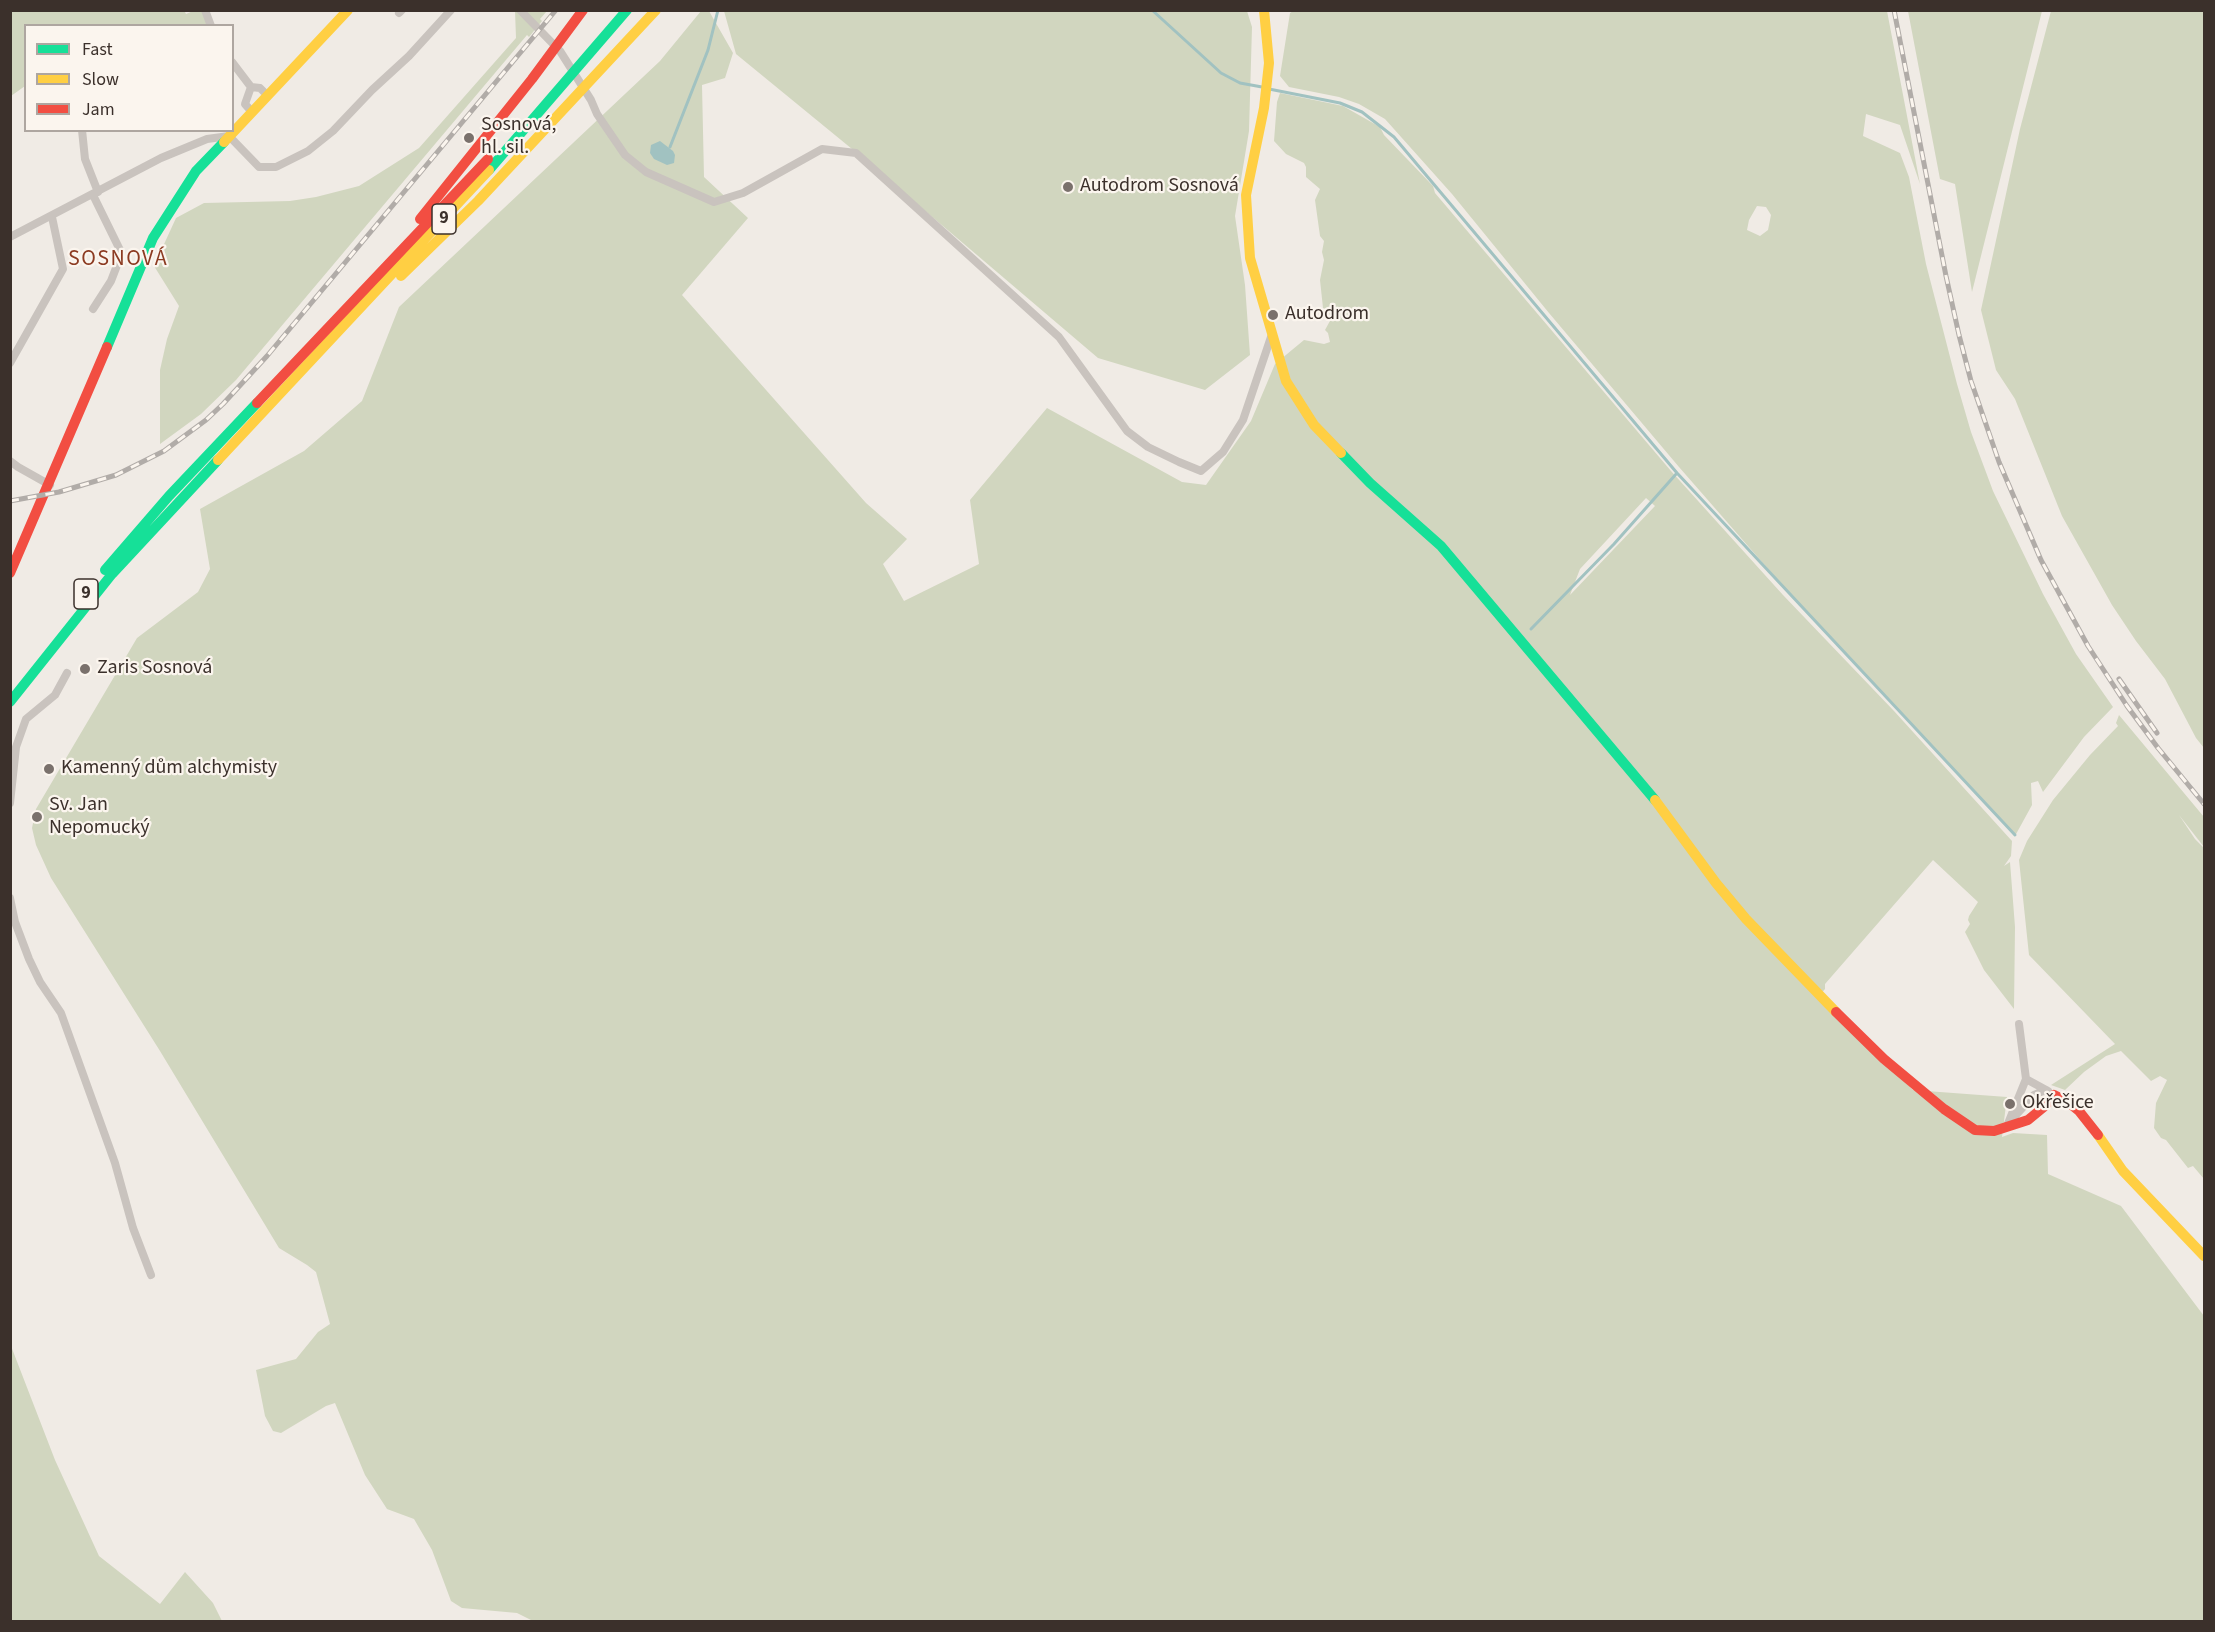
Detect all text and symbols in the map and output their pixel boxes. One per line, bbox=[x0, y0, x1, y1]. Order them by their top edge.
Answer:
legend bbox=[24, 24, 234, 132]
text: Fast bbox=[82, 37, 113, 62]
text: Slow bbox=[82, 67, 119, 92]
text: Jam bbox=[82, 97, 115, 122]
place label: Sosnová, hl. sil. bbox=[481, 114, 557, 161]
marker: Sosnová, hl. sil. bbox=[462, 131, 476, 145]
place label: Autodrom Sosnová bbox=[1080, 175, 1239, 199]
marker: Autodrom Sosnová bbox=[1061, 180, 1075, 194]
road number: 9 bbox=[432, 204, 456, 234]
district label: SOSNOVÁ bbox=[68, 247, 168, 273]
place label: Autodrom bbox=[1285, 303, 1369, 327]
marker: Autodrom bbox=[1266, 308, 1280, 322]
road number: 9 bbox=[74, 579, 98, 609]
place label: Zaris Sosnová bbox=[97, 657, 212, 681]
marker: Zaris Sosnová bbox=[78, 662, 92, 676]
place label: Kamenný dům alchymisty bbox=[61, 757, 277, 781]
marker: Kamenný dům alchymisty bbox=[42, 762, 56, 776]
place label: Sv. Jan Nepomucký bbox=[49, 794, 150, 841]
marker: Sv. Jan Nepomucký bbox=[30, 810, 44, 824]
place label: Okřešice bbox=[2022, 1092, 2094, 1116]
marker: Okřešice bbox=[2003, 1097, 2017, 1111]

